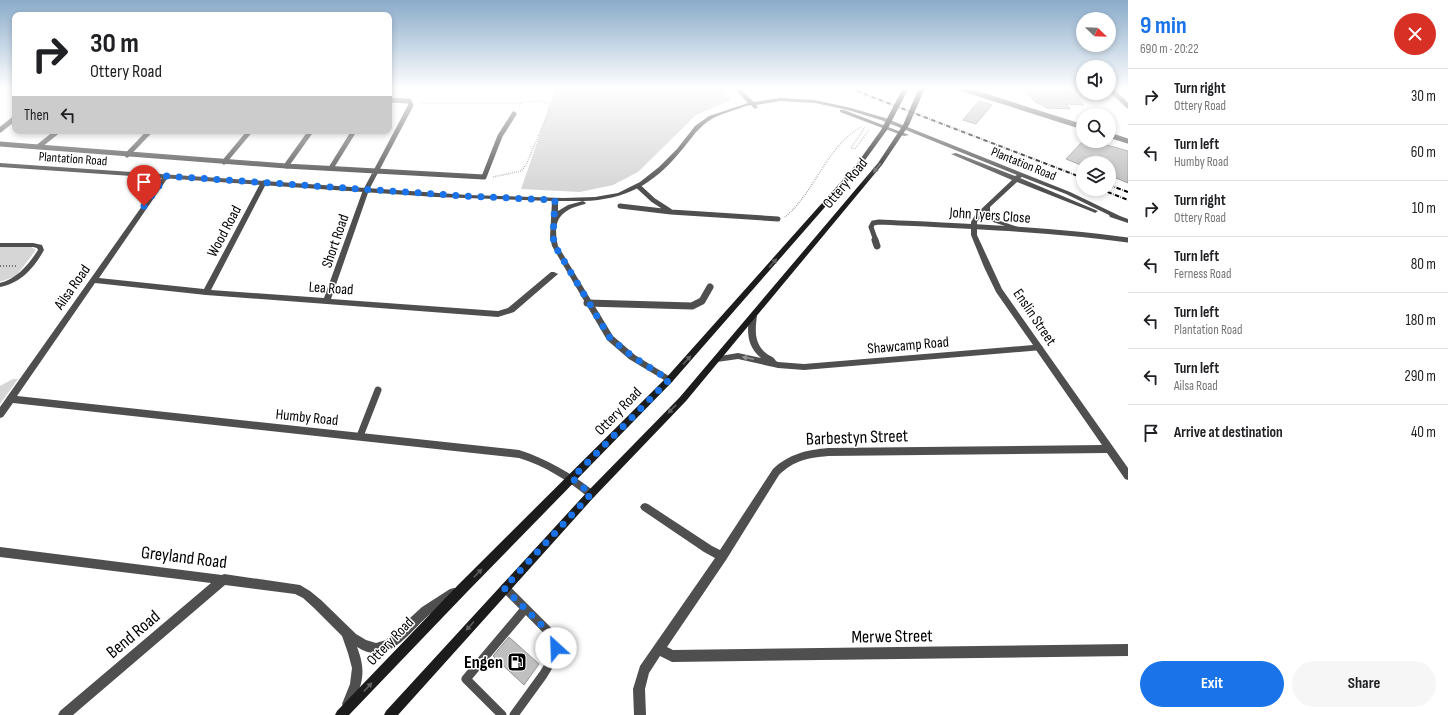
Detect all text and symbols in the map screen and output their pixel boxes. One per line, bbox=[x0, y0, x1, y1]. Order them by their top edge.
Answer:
text: 9 min bbox=[1140, 11, 1187, 40]
north arrow bbox=[1076, 12, 1116, 52]
map controls bbox=[1076, 12, 1116, 196]
button: close bbox=[1394, 13, 1436, 55]
text: 30 m bbox=[90, 27, 139, 60]
icon: right bbox=[24, 28, 76, 80]
text: 690 m · 20:22 bbox=[1140, 41, 1199, 57]
button: sound bbox=[1076, 60, 1116, 100]
text: Ottery Road bbox=[90, 61, 162, 82]
text: Turn right bbox=[1174, 79, 1226, 98]
icon: right bbox=[1140, 86, 1162, 108]
text: 30 m bbox=[1411, 87, 1436, 106]
text: Ottery Road bbox=[1174, 98, 1226, 114]
icon: left bbox=[57, 104, 79, 126]
text: Then bbox=[24, 106, 49, 125]
button: search bbox=[1076, 108, 1116, 148]
text: Turn left bbox=[1174, 135, 1219, 154]
icon: left bbox=[1140, 142, 1162, 164]
text: 60 m bbox=[1411, 143, 1436, 162]
street label: Plantation Road bbox=[989, 144, 1058, 184]
street label: Plantation Road bbox=[38, 149, 108, 169]
street label: Ottery Road bbox=[819, 154, 872, 212]
text: Humby Road bbox=[1174, 154, 1228, 170]
button: layers bbox=[1076, 156, 1116, 196]
one-way arrow bbox=[872, 162, 881, 173]
pin bbox=[127, 165, 161, 206]
icon: arrive bbox=[133, 171, 155, 193]
text: Turn right bbox=[1174, 191, 1226, 210]
icon: right bbox=[1140, 198, 1162, 220]
text: 10 m bbox=[1412, 199, 1436, 218]
street label: Wood Road bbox=[203, 202, 246, 260]
street label: John Tyers Close bbox=[948, 203, 1031, 228]
text: Ottery Road bbox=[1174, 210, 1226, 226]
street label: Short Road bbox=[317, 212, 353, 271]
text: Turn left bbox=[1174, 247, 1219, 266]
icon: left bbox=[1140, 254, 1162, 276]
text: 80 m bbox=[1411, 255, 1436, 274]
one-way arrow bbox=[769, 258, 778, 268]
street label: Ailsa Road bbox=[50, 261, 95, 314]
text: Ferness Road bbox=[1174, 266, 1231, 282]
street label: Lea Road bbox=[308, 277, 354, 300]
street label: Enslin Street bbox=[1009, 285, 1061, 350]
text: Turn left bbox=[1174, 303, 1219, 322]
icon: left bbox=[1140, 310, 1162, 332]
text: 180 m bbox=[1405, 311, 1436, 330]
text: Plantation Road bbox=[1174, 322, 1243, 338]
street label: Shawcamp Road bbox=[867, 332, 950, 359]
one-way arrow bbox=[682, 355, 692, 365]
one-way arrow bbox=[741, 355, 754, 361]
text: Turn left bbox=[1174, 359, 1219, 378]
icon: left bbox=[1140, 366, 1162, 388]
text: 290 m bbox=[1404, 367, 1436, 386]
text: Ailsa Road bbox=[1174, 378, 1218, 394]
street label: Ottery Road bbox=[591, 383, 646, 440]
one-way arrow bbox=[668, 404, 677, 414]
street label: Humby Road bbox=[275, 405, 339, 430]
icon: arrive bbox=[1140, 422, 1162, 444]
text: Arrive at destination bbox=[1174, 423, 1283, 442]
text: 40 m bbox=[1411, 423, 1436, 442]
street label: Barbestyn Street bbox=[806, 425, 909, 450]
street label: Greyland Road bbox=[140, 542, 228, 573]
one-way arrow bbox=[473, 568, 483, 578]
street label: Bend Road bbox=[102, 606, 164, 663]
street label: Ottery Road bbox=[363, 613, 418, 670]
one-way arrow bbox=[466, 622, 475, 631]
street label: Merwe Street bbox=[851, 625, 933, 648]
position arrow bbox=[535, 627, 577, 669]
fuel station icon: Engen bbox=[506, 651, 528, 673]
place label: Engen bbox=[464, 652, 503, 673]
button: Exit bbox=[1140, 661, 1284, 707]
button: Share bbox=[1292, 661, 1436, 707]
one-way arrow bbox=[363, 682, 373, 692]

